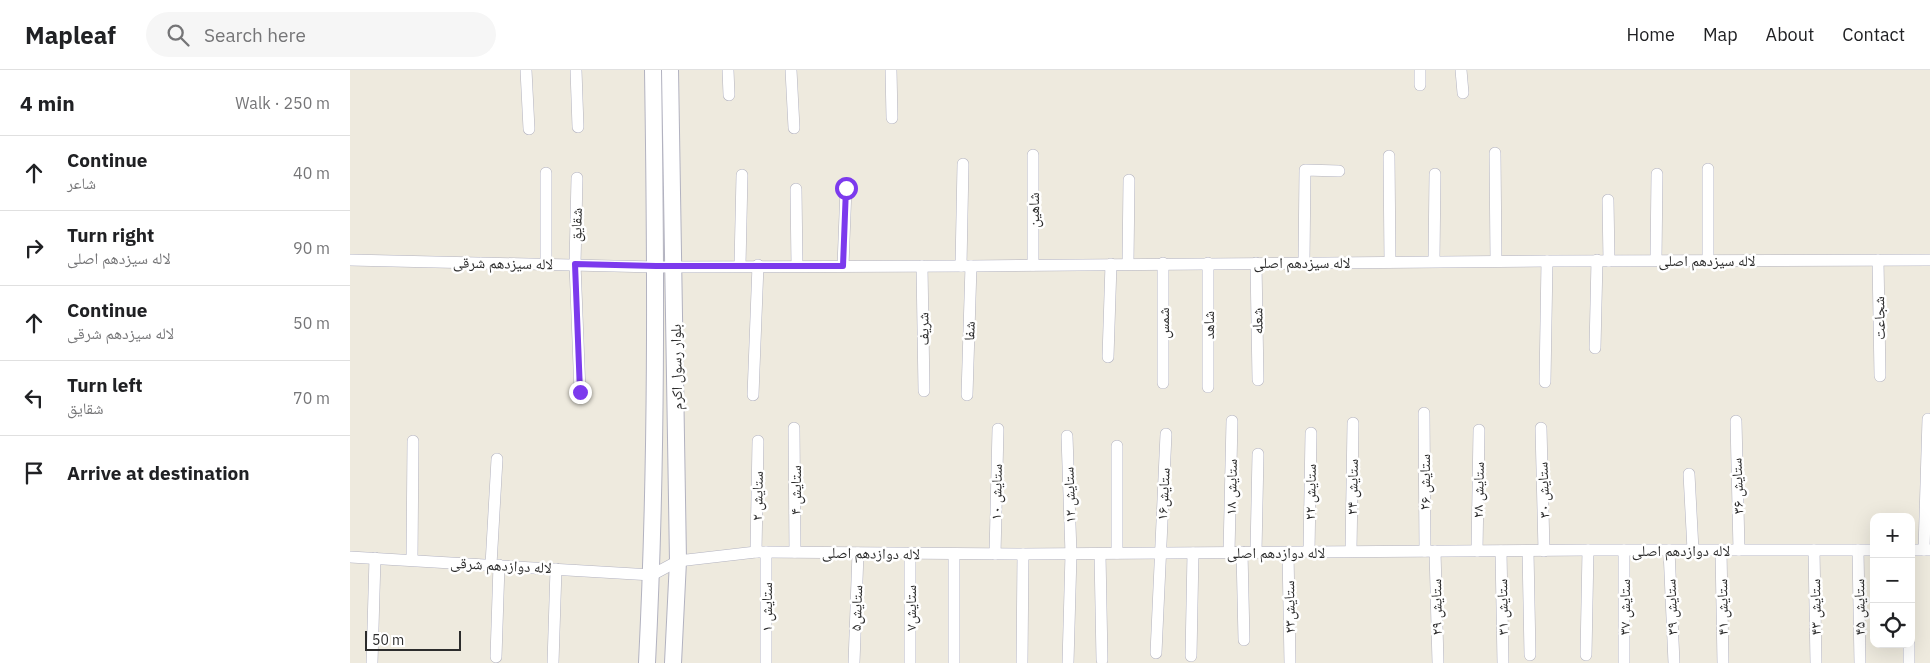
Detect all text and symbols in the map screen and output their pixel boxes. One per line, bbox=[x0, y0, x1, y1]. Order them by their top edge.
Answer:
search box bbox=[146, 12, 496, 57]
text: Mapleaf bbox=[25, 19, 116, 51]
icon: search bbox=[164, 21, 192, 49]
text: Search here bbox=[204, 23, 306, 47]
text: Home bbox=[1627, 23, 1675, 46]
text: Map bbox=[1703, 23, 1738, 46]
text: About bbox=[1766, 23, 1814, 46]
text: Contact bbox=[1842, 23, 1905, 46]
text: 4 min bbox=[20, 89, 75, 117]
text: Walk · 250 m bbox=[235, 93, 330, 113]
text: Continue bbox=[67, 148, 147, 172]
icon: ahead bbox=[20, 159, 48, 187]
text: 40 m bbox=[293, 163, 330, 183]
text: شاعر bbox=[67, 173, 96, 193]
route start bbox=[835, 177, 858, 200]
street label: شاهین bbox=[1024, 192, 1044, 228]
street label: شقایق bbox=[566, 208, 587, 242]
text: Turn right bbox=[67, 223, 154, 247]
icon: right bbox=[20, 234, 48, 262]
text: 90 m bbox=[293, 238, 330, 258]
text: لاله سیزدهم اصلی bbox=[67, 248, 171, 268]
street label: لاله سیزدهم اصلی bbox=[1658, 251, 1756, 271]
street label: لاله سیزدهم شرقی bbox=[453, 253, 553, 274]
street label: لاله سیزدهم اصلی bbox=[1253, 253, 1351, 273]
street label: شجاعت bbox=[1869, 296, 1889, 340]
text: Continue bbox=[67, 298, 147, 322]
street label: شمس bbox=[1154, 307, 1174, 339]
street label: شعله bbox=[1247, 307, 1267, 334]
icon: ahead bbox=[20, 309, 48, 337]
street label: شاهد bbox=[1199, 311, 1218, 339]
street label: شریف bbox=[913, 312, 933, 346]
text: 50 m bbox=[293, 313, 330, 333]
street label: شفا bbox=[959, 321, 979, 341]
text: لاله سیزدهم شرقی bbox=[67, 323, 174, 343]
street label: بلوار رسول اکرم bbox=[666, 324, 687, 410]
text: Turn left bbox=[67, 373, 143, 397]
route end bbox=[569, 381, 592, 404]
icon: left bbox=[20, 384, 48, 412]
text: 70 m bbox=[293, 388, 330, 408]
text: شقایق bbox=[67, 398, 104, 418]
street label: ستایش ۲۶ bbox=[1415, 454, 1435, 510]
street label: ستایش ۳۶ bbox=[1727, 457, 1748, 515]
street label: ستایش ۱۸ bbox=[1221, 458, 1242, 515]
street label: ستایش ۲۴ bbox=[1342, 458, 1363, 515]
icon: arrive bbox=[20, 459, 48, 487]
text: Arrive at destination bbox=[67, 461, 250, 485]
street label: ستایش ۲۸ bbox=[1468, 461, 1489, 518]
street label: ستایش ۳۰ bbox=[1533, 461, 1554, 519]
street label: ستایش ۱۰ bbox=[986, 463, 1007, 520]
street label: ستایش ۲۲ bbox=[1300, 463, 1321, 520]
street label: ستایش ۴ bbox=[786, 465, 806, 515]
street label: ستایش ۱۲ bbox=[1059, 466, 1080, 524]
street label: ستایش۱۶ bbox=[1152, 467, 1175, 521]
street label: ستایش ۲ bbox=[747, 471, 768, 521]
map controls bbox=[1870, 513, 1915, 648]
button: + bbox=[1870, 513, 1915, 558]
street label: لاله دوازدهم اصلی bbox=[1632, 541, 1730, 561]
street label: لاله دوازدهم اصلی bbox=[822, 543, 920, 564]
street label: لاله دوازدهم اصلی bbox=[1227, 543, 1325, 563]
street label: لاله دوازدهم شرقی bbox=[450, 553, 552, 578]
button: − bbox=[1870, 558, 1915, 603]
street label: ستایش ۲۹ bbox=[1426, 578, 1447, 635]
street label: ستایش ۳۱ bbox=[1492, 578, 1513, 635]
street label: ستایش ۳۹ bbox=[1661, 578, 1682, 636]
street label: ستایش ۴۱ bbox=[1712, 578, 1733, 635]
street label: ستایش ۴۳ bbox=[1805, 578, 1826, 635]
street label: ستایش ۴۵ bbox=[1849, 578, 1870, 635]
street label: ستایش ۳۷ bbox=[1615, 579, 1635, 635]
street label: ستایش۲۳ bbox=[1279, 580, 1300, 634]
street label: ستایش ۱ bbox=[757, 582, 777, 632]
street label: ستایش۵ bbox=[846, 584, 867, 631]
street label: ستایش۷ bbox=[901, 585, 921, 631]
button: locate bbox=[1870, 603, 1915, 648]
scale bar bbox=[365, 628, 461, 651]
text: 50 m bbox=[372, 631, 404, 649]

